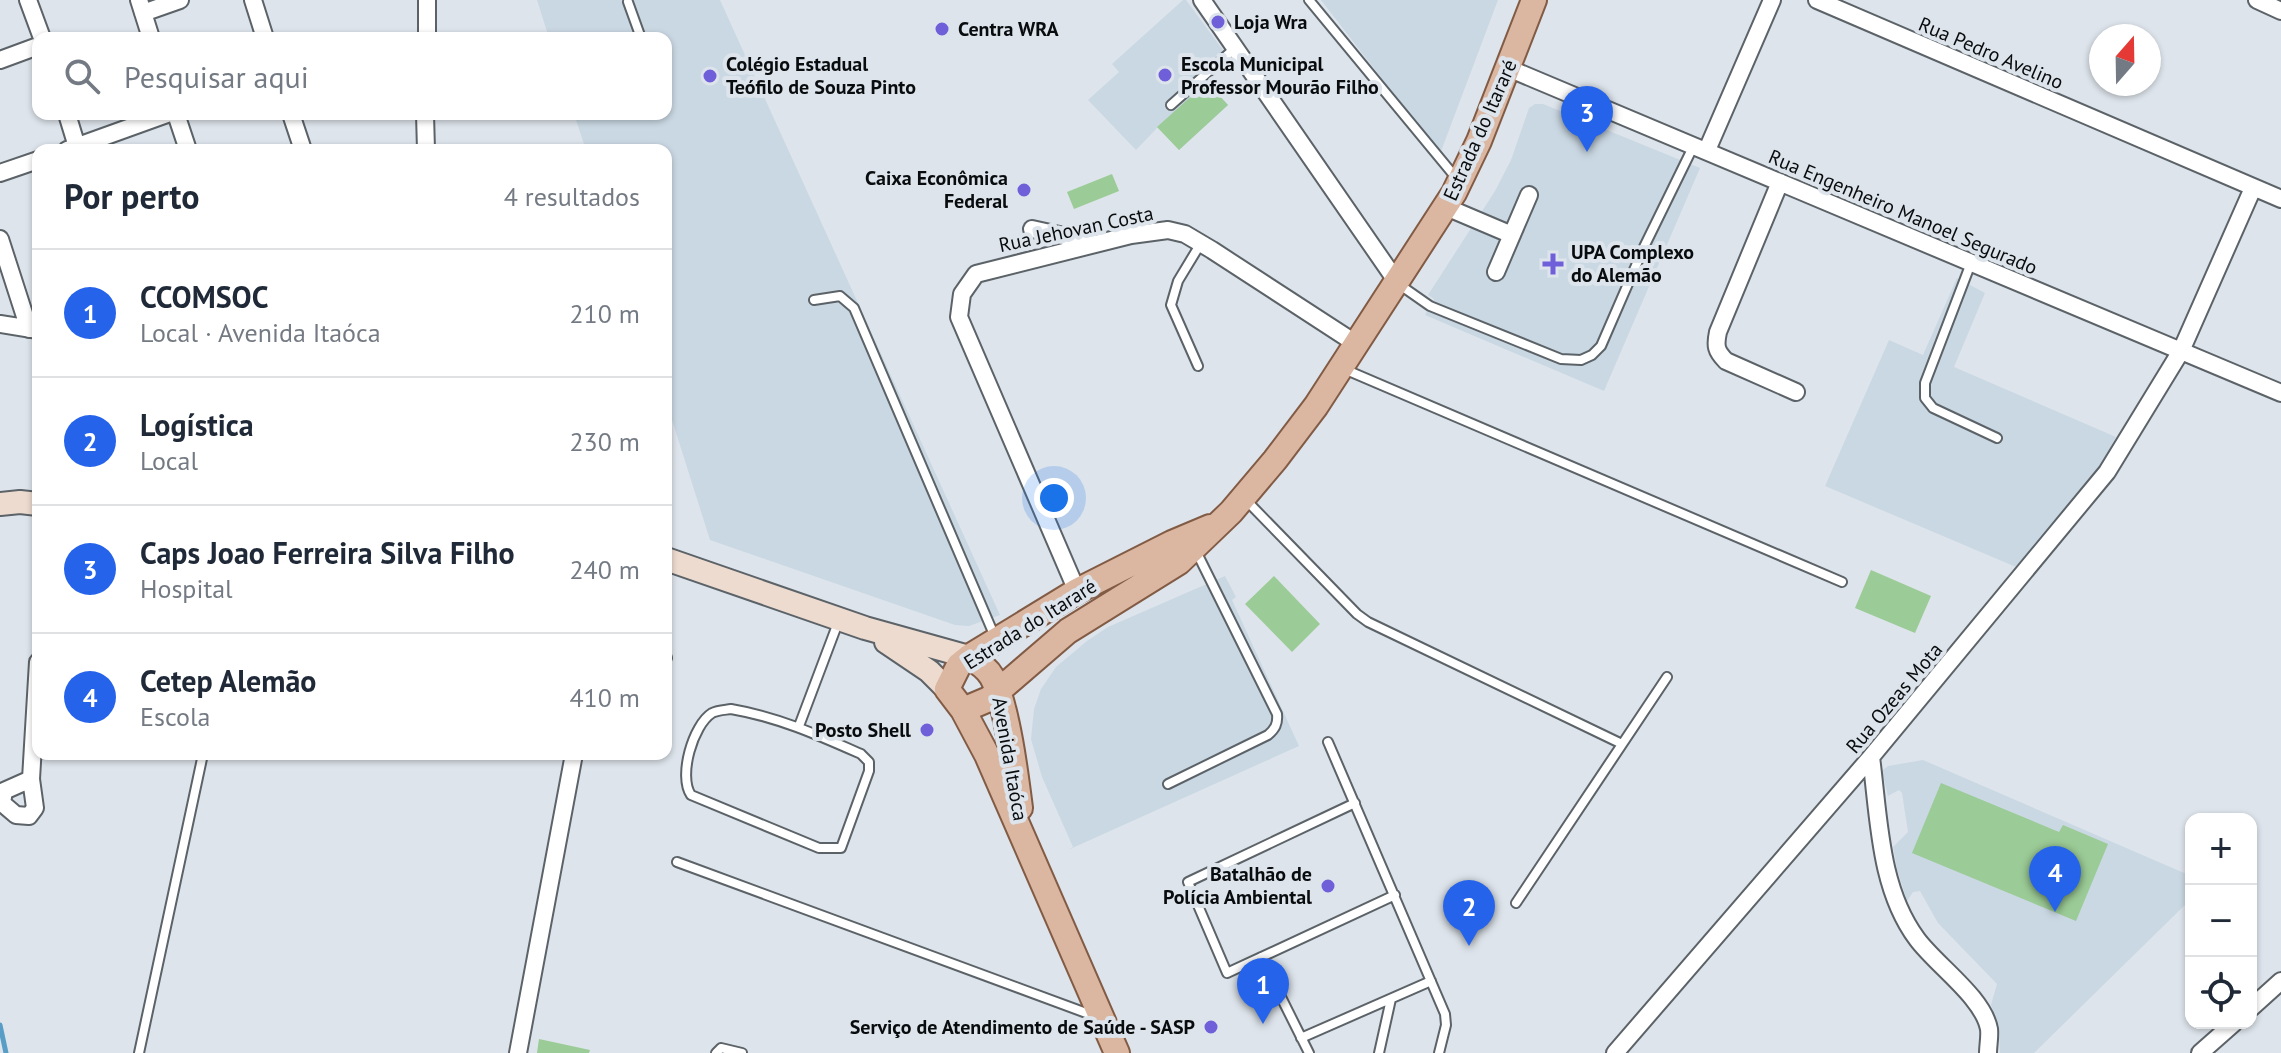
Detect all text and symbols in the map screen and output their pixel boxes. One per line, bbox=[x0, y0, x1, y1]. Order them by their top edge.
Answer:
place label: Loja Wra bbox=[1234, 9, 1307, 35]
street label: Rua Pedro Avelino bbox=[1915, 11, 2067, 95]
marker: Loja Wra bbox=[1209, 13, 1227, 31]
place label: Centra WRA bbox=[958, 16, 1060, 42]
marker: Centra WRA bbox=[933, 20, 951, 38]
north arrow bbox=[2089, 24, 2161, 96]
search box bbox=[32, 32, 672, 120]
place label: Colégio Estadual Teófilo de Souza Pinto bbox=[726, 51, 916, 100]
place label: Escola Municipal Professor Mourão Filho bbox=[1181, 51, 1379, 100]
icon: search bbox=[60, 54, 104, 98]
street label: Estrada do Itararé bbox=[1437, 55, 1523, 205]
text: Pesquisar aqui bbox=[124, 57, 309, 96]
marker: Escola Municipal Professor Mourão Filho bbox=[1156, 66, 1174, 84]
marker: Colégio Estadual Teófilo de Souza Pinto bbox=[701, 67, 719, 85]
pin: 3 bbox=[1561, 86, 1613, 152]
street label: Rua Engenheiro Manoel Segurado bbox=[1765, 143, 2041, 281]
place label: Caixa Econômica Federal bbox=[865, 165, 1008, 214]
text: Por perto bbox=[64, 174, 200, 218]
text: 4 resultados bbox=[504, 180, 640, 213]
marker: Caixa Econômica Federal bbox=[1015, 181, 1033, 199]
street label: Rua Jehovan Costa bbox=[996, 200, 1156, 258]
place label: UPA Complexo do Alemão bbox=[1571, 239, 1694, 288]
marker: UPA Complexo do Alemão bbox=[1542, 253, 1564, 275]
text: CCOMSOC bbox=[140, 277, 268, 316]
text: 1 bbox=[83, 297, 97, 330]
text: 210 m bbox=[569, 297, 640, 330]
text: Local · Avenida Itaóca bbox=[140, 316, 381, 349]
text: Logística bbox=[140, 405, 254, 444]
text: 2 bbox=[83, 425, 97, 458]
text: 230 m bbox=[569, 425, 640, 458]
text: Local bbox=[140, 444, 198, 477]
your location bbox=[1034, 478, 1074, 518]
text: Caps Joao Ferreira Silva Filho bbox=[140, 533, 515, 572]
text: 3 bbox=[83, 553, 97, 586]
text: 240 m bbox=[569, 553, 640, 586]
text: Hospital bbox=[140, 572, 233, 605]
street label: Estrada do Itararé bbox=[959, 573, 1101, 675]
street label: Rua Ozeas Mota bbox=[1840, 637, 1948, 759]
text: Cetep Alemão bbox=[140, 661, 316, 700]
text: 4 bbox=[83, 681, 97, 714]
text: 410 m bbox=[569, 681, 640, 714]
street label: Avenida Itaóca bbox=[986, 695, 1034, 823]
text: Escola bbox=[140, 700, 210, 733]
place label: Posto Shell bbox=[815, 717, 911, 743]
marker: Posto Shell bbox=[918, 721, 936, 739]
map controls bbox=[2185, 813, 2257, 1029]
button: + bbox=[2185, 813, 2257, 885]
pin: 4 bbox=[2029, 846, 2081, 912]
place label: Batalhão de Polícia Ambiental bbox=[1163, 861, 1312, 910]
marker: Batalhão de Polícia Ambiental bbox=[1319, 877, 1337, 895]
pin: 2 bbox=[1443, 880, 1495, 946]
button: − bbox=[2185, 885, 2257, 957]
button: locate bbox=[2185, 957, 2257, 1029]
pin: 1 bbox=[1237, 958, 1289, 1024]
place label: Serviço de Atendimento de Saúde - SASP bbox=[850, 1014, 1195, 1040]
marker: Serviço de Atendimento de Saúde - SASP bbox=[1202, 1018, 1220, 1036]

